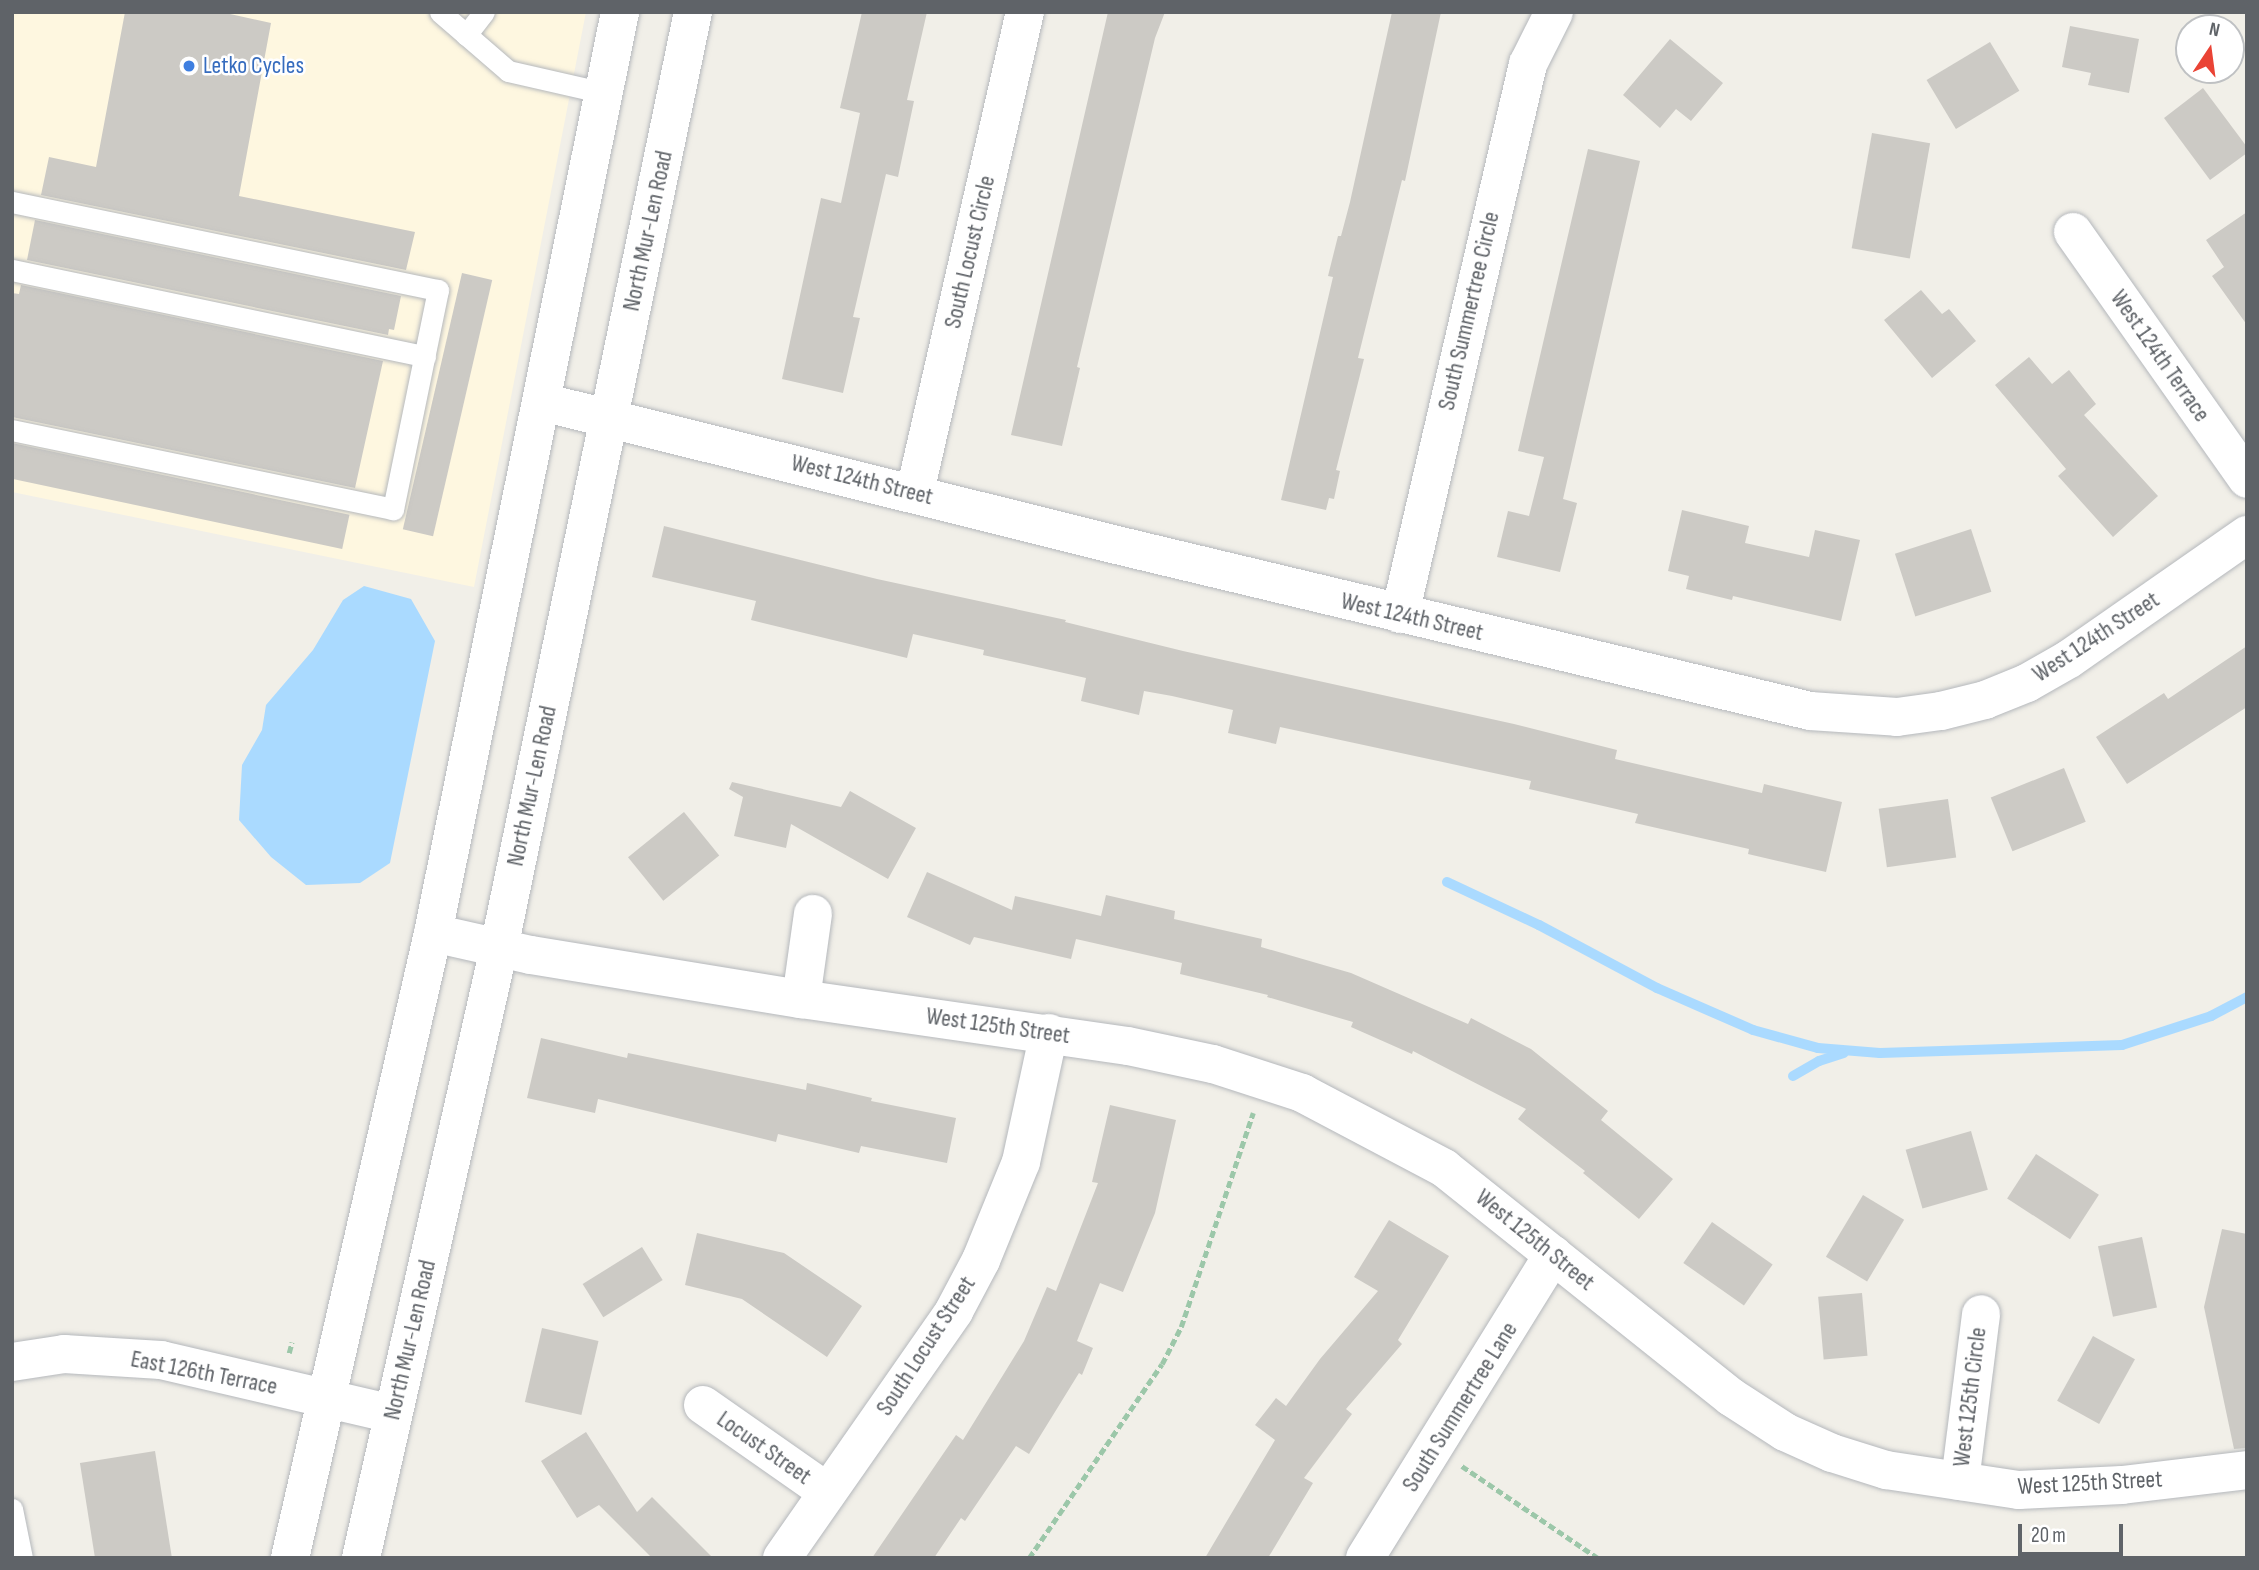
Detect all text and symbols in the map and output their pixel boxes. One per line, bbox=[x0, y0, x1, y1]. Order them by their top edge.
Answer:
north arrow bbox=[2175, 14, 2245, 84]
text: N bbox=[2207, 18, 2222, 42]
place label: Letko Cycles bbox=[203, 52, 304, 80]
marker: Letko Cycles bbox=[181, 58, 197, 74]
street label: North Mur-Len Road bbox=[617, 148, 679, 314]
street label: South Locust Circle bbox=[938, 173, 1002, 331]
street label: South Summertree Circle bbox=[1432, 209, 1506, 413]
street label: West 124th Terrace bbox=[2104, 285, 2216, 427]
street label: West 124th Street bbox=[788, 448, 936, 512]
street label: West 124th Street bbox=[2027, 585, 2165, 689]
street label: West 124th Street bbox=[1338, 587, 1486, 647]
street label: North Mur-Len Road bbox=[501, 703, 563, 869]
street label: West 125th Street bbox=[924, 1002, 1072, 1050]
street label: West 125th Street bbox=[1470, 1183, 1600, 1297]
street label: North Mur-Len Road bbox=[378, 1257, 442, 1423]
street label: South Locust Street bbox=[870, 1271, 982, 1421]
street label: South Summertree Lane bbox=[1396, 1317, 1524, 1497]
street label: West 125th Circle bbox=[1947, 1326, 1993, 1468]
street label: East 126th Terrace bbox=[128, 1345, 280, 1401]
street label: Locust Street bbox=[711, 1405, 817, 1491]
street label: West 125th Street bbox=[2017, 1465, 2163, 1501]
scale bar bbox=[2021, 1510, 2126, 1554]
text: 20 m bbox=[2031, 1523, 2066, 1548]

